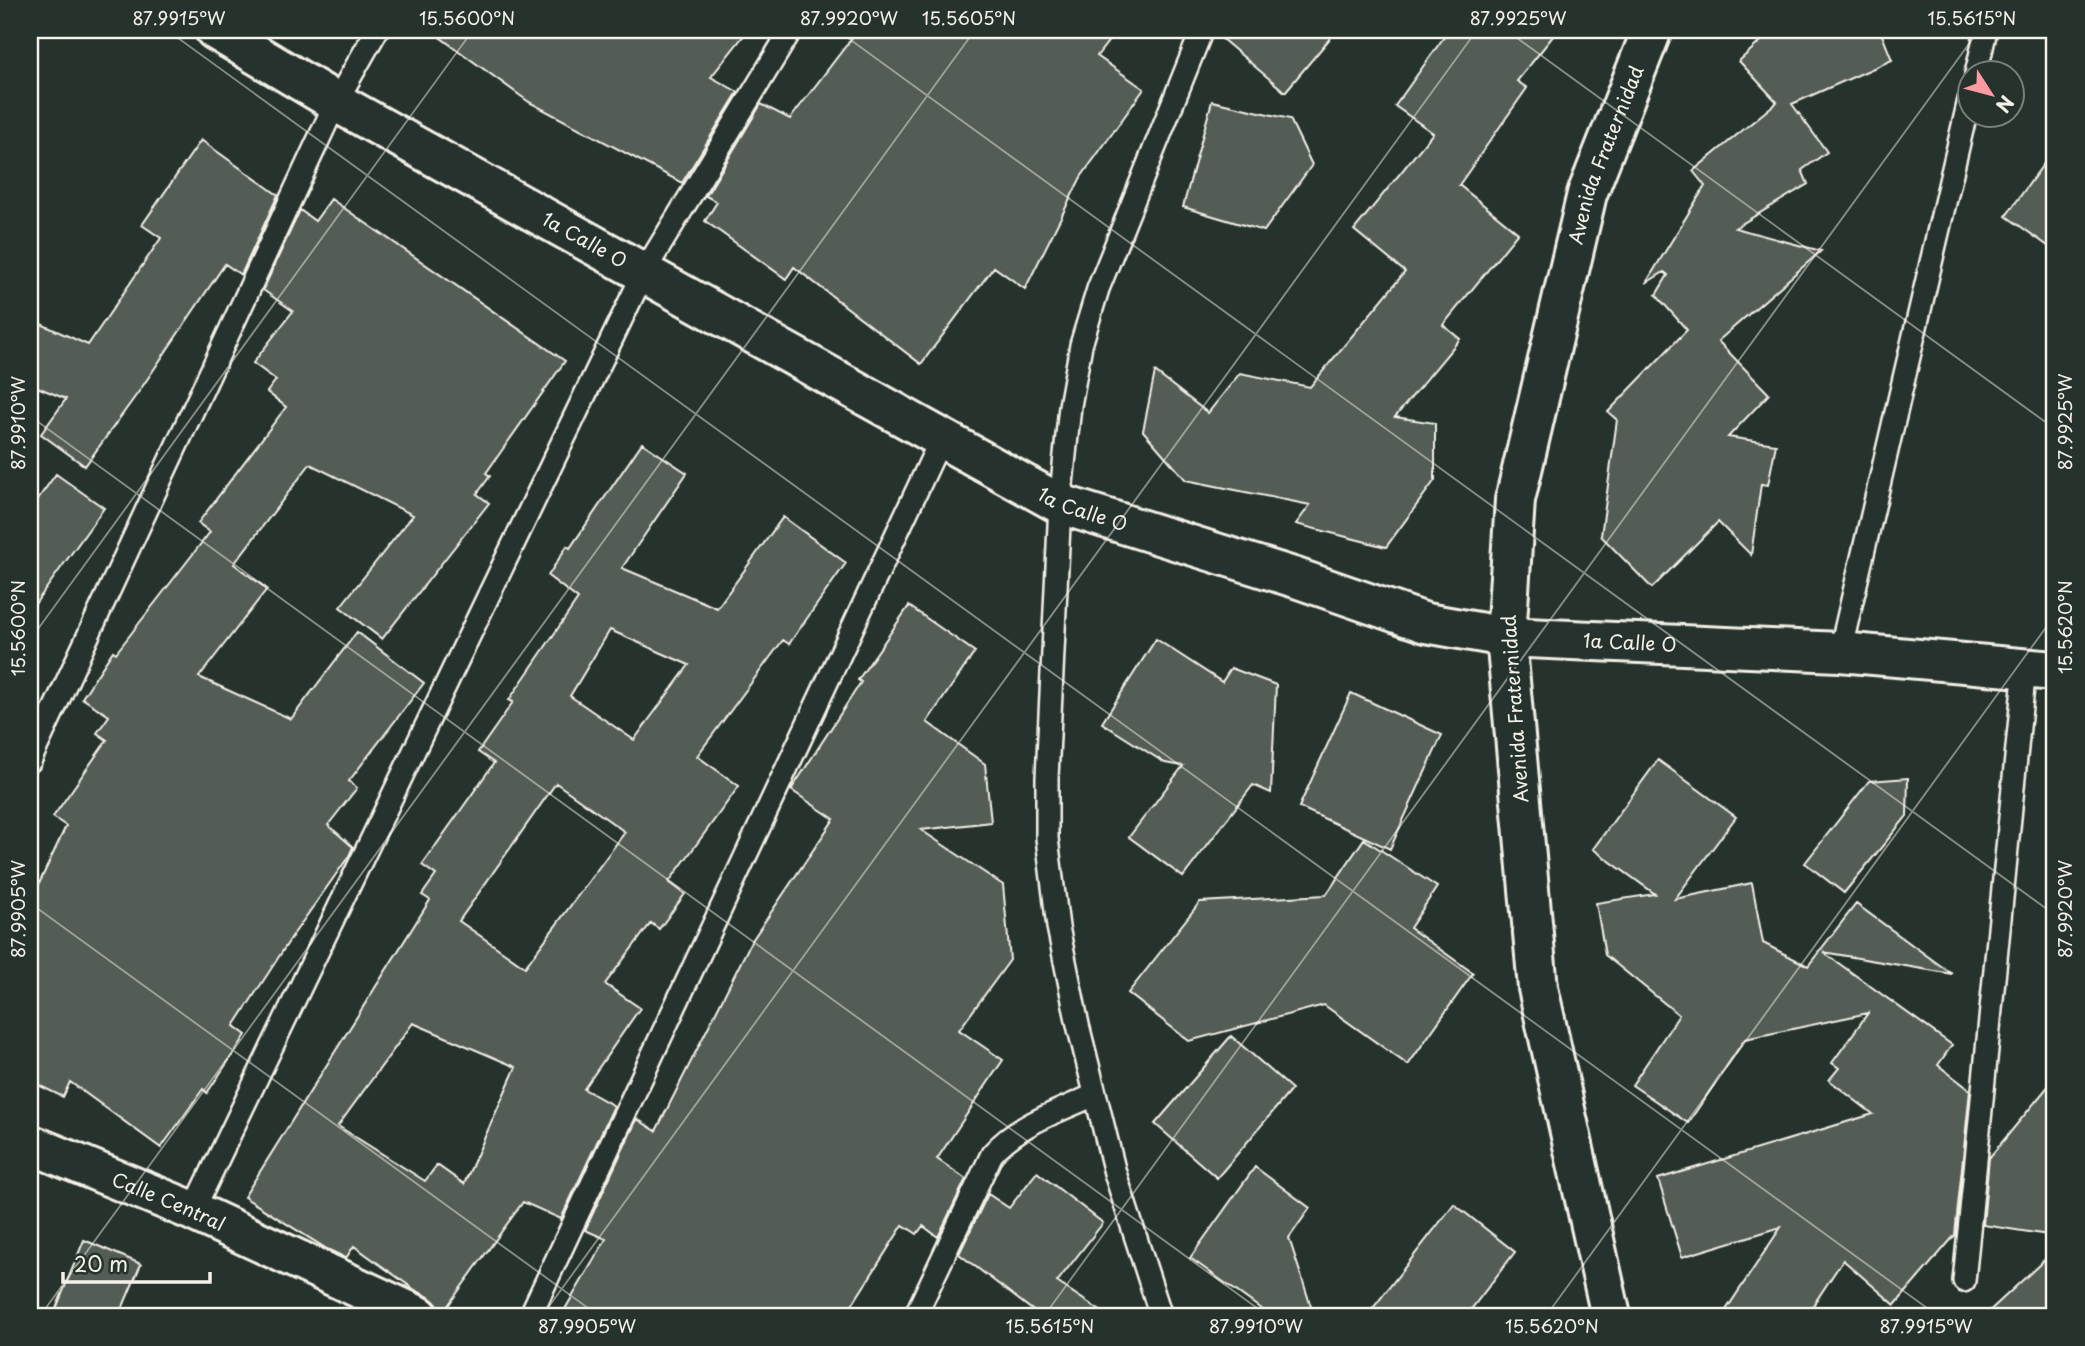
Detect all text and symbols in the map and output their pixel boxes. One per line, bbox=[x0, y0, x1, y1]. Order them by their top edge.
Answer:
text: 87.9915°W bbox=[133, 4, 226, 31]
text: 15.5600°N bbox=[419, 4, 515, 31]
text: 87.9920°W bbox=[800, 4, 899, 31]
text: 15.5605°N bbox=[922, 4, 1016, 31]
text: 87.9925°W bbox=[1470, 4, 1567, 31]
text: 15.5615°N bbox=[1928, 4, 2016, 31]
north arrow bbox=[1955, 60, 2025, 130]
street label: Avenida Fraternidad bbox=[1561, 61, 1650, 247]
text: N bbox=[1990, 90, 2021, 119]
street label: 1a Calle O bbox=[537, 204, 633, 274]
text: 87.9925°W bbox=[2051, 373, 2078, 470]
text: 87.9910°W bbox=[4, 375, 31, 470]
street label: 1a Calle O bbox=[1033, 479, 1131, 537]
text: 15.5600°N bbox=[4, 580, 31, 676]
text: 15.5620°N bbox=[2051, 580, 2078, 674]
street label: Avenida Fraternidad bbox=[1493, 614, 1535, 804]
street label: 1a Calle O bbox=[1583, 625, 1677, 658]
text: 87.9905°W bbox=[4, 859, 31, 958]
text: 87.9920°W bbox=[2051, 859, 2078, 958]
street label: Calle Central bbox=[108, 1164, 230, 1237]
scale bar bbox=[63, 1241, 210, 1285]
text: 20 m bbox=[74, 1247, 128, 1279]
text: 87.9905°W bbox=[538, 1312, 637, 1339]
text: 15.5615°N bbox=[1006, 1312, 1094, 1339]
text: 87.9910°W bbox=[1209, 1312, 1304, 1339]
text: 15.5620°N bbox=[1505, 1312, 1599, 1339]
text: 87.9915°W bbox=[1880, 1312, 1973, 1339]

